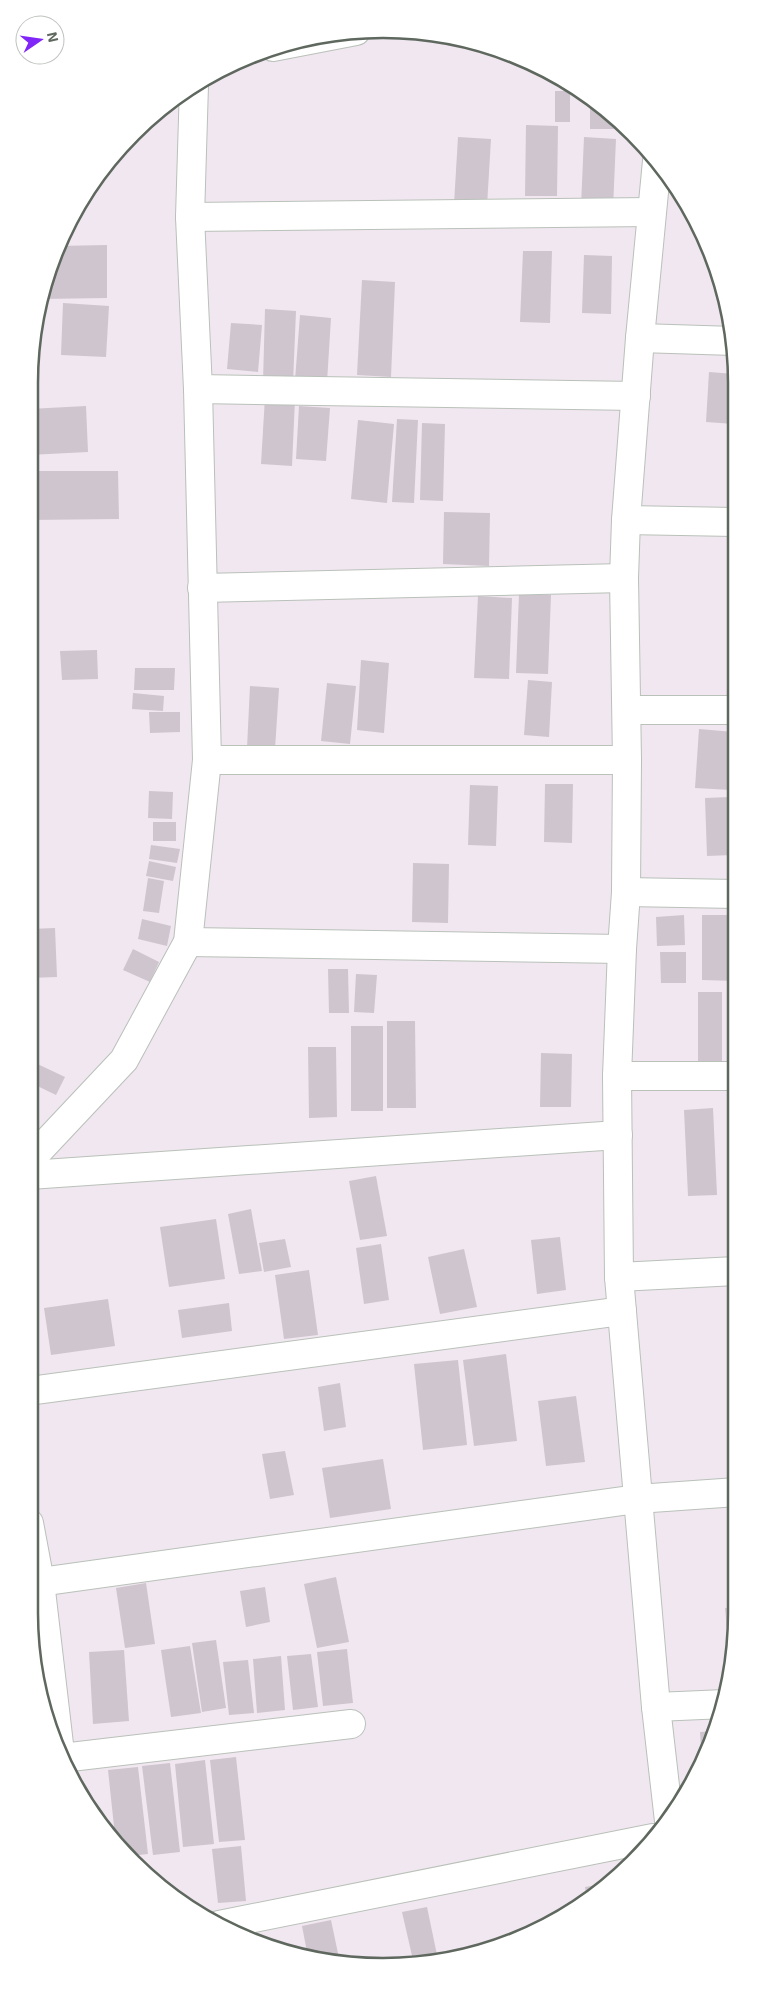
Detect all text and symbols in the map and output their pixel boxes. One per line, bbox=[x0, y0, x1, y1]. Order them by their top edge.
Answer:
north arrow bbox=[15, 15, 65, 65]
text: N bbox=[44, 30, 63, 44]

